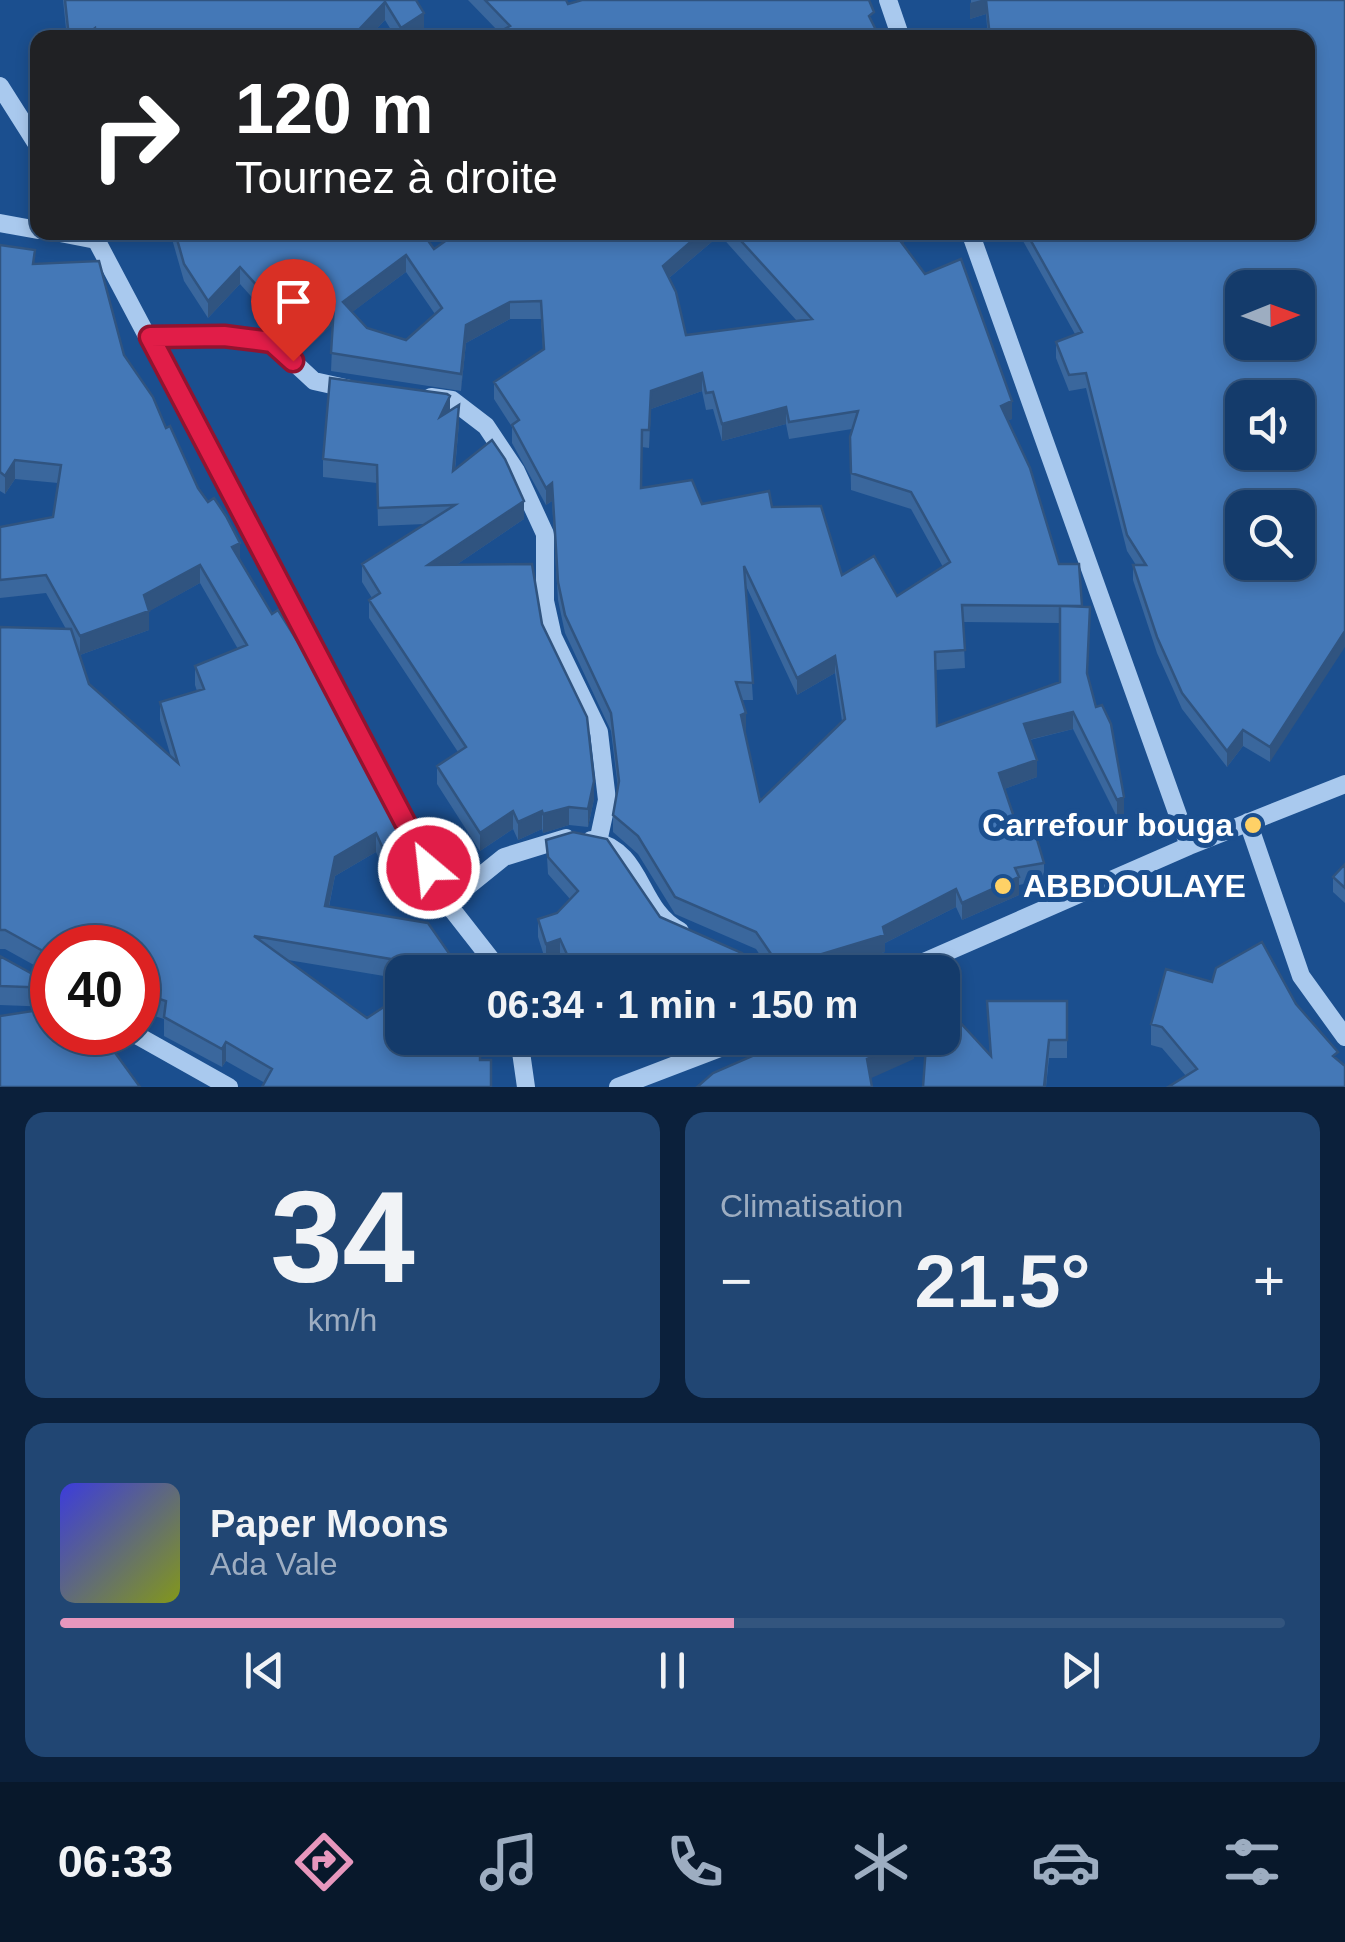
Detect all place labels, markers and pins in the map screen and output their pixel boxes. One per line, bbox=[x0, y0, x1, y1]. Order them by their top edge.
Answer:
pin bbox=[251, 259, 336, 362]
place label: Carrefour bouga bbox=[982, 807, 1233, 843]
marker: Carrefour bouga bbox=[1242, 814, 1264, 836]
place label: ABBDOULAYE bbox=[1023, 868, 1246, 904]
marker: ABBDOULAYE bbox=[992, 875, 1014, 897]

